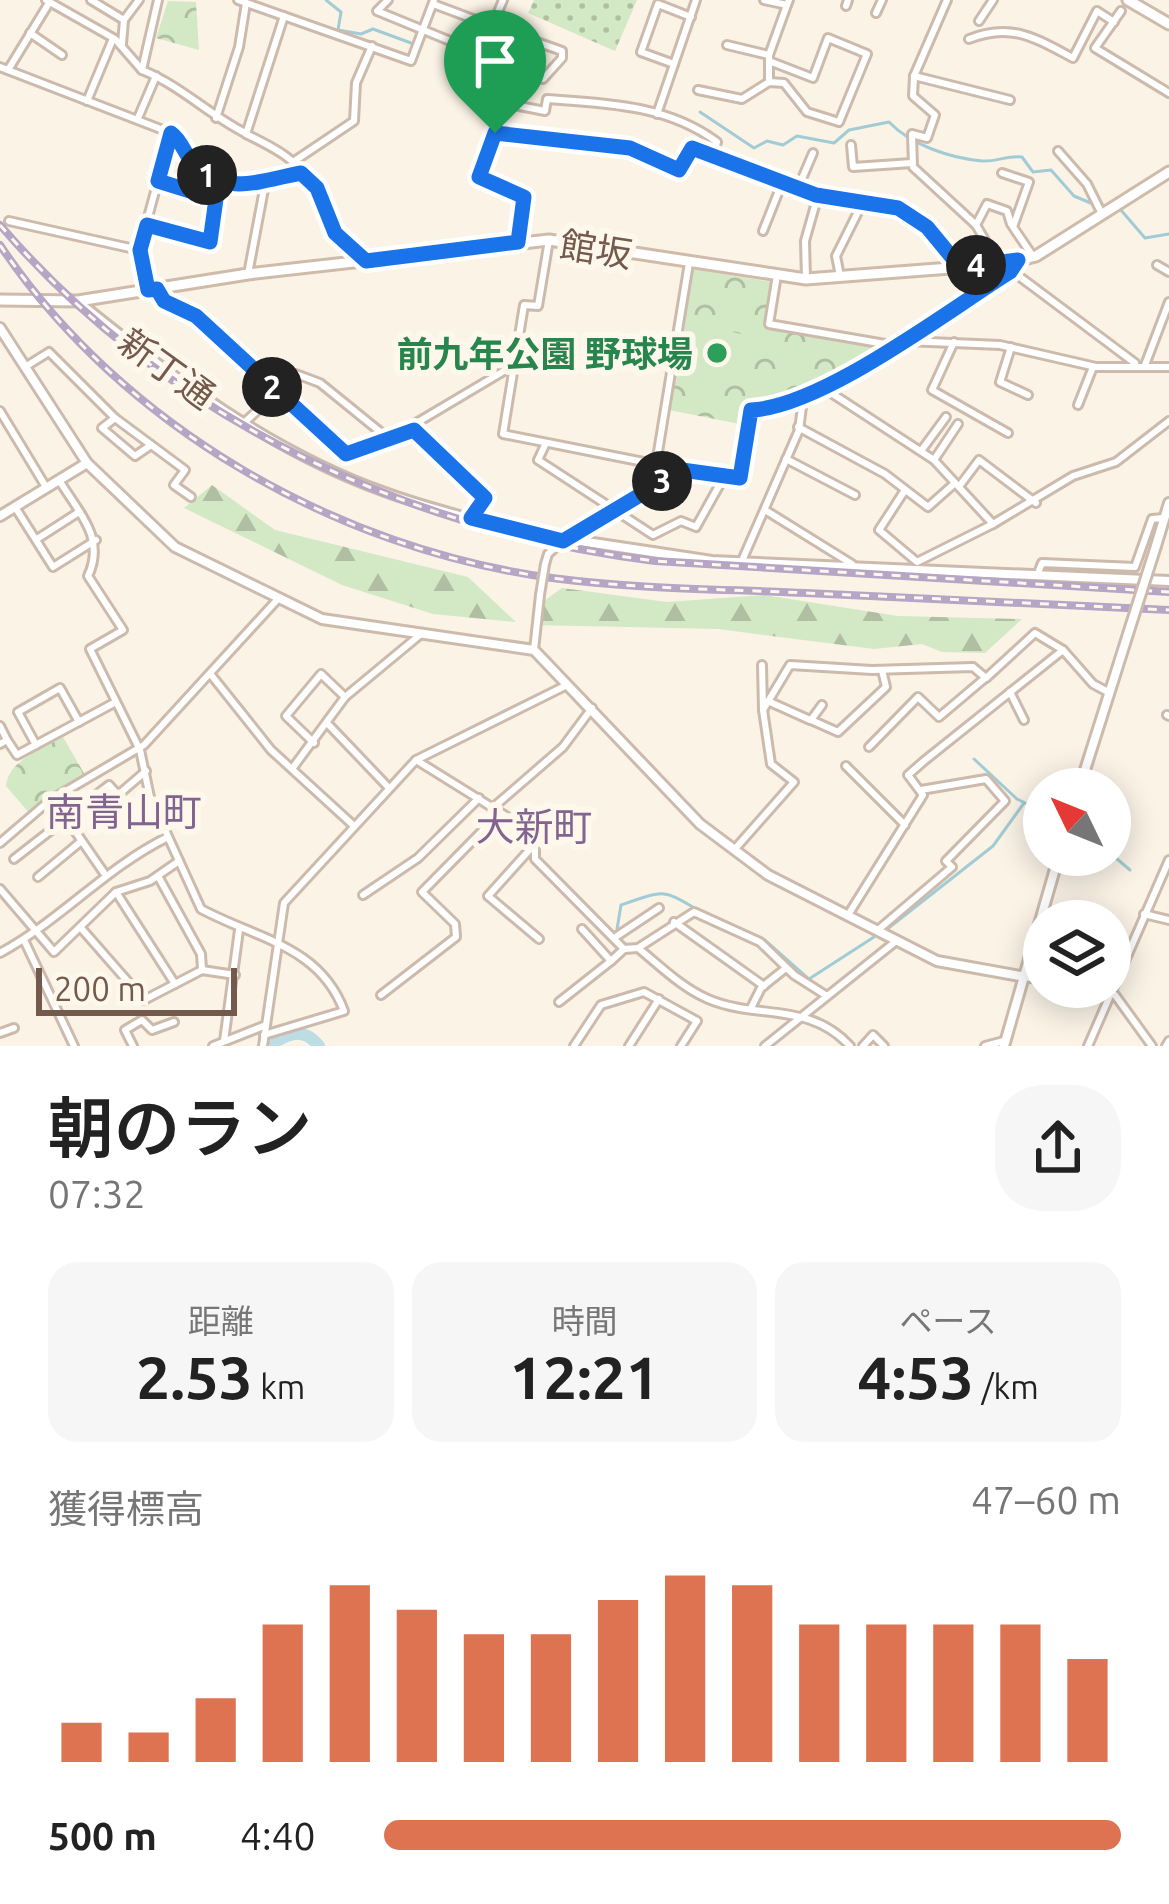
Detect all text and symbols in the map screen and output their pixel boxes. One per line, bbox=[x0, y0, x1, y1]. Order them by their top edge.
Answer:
pin bbox=[444, 10, 546, 133]
icon: arrive bbox=[462, 28, 528, 94]
pin: 1 bbox=[177, 145, 237, 205]
text: 1 bbox=[198, 156, 216, 193]
street label: 館坂 bbox=[557, 223, 635, 275]
pin: 4 bbox=[946, 235, 1006, 295]
text: 4 bbox=[967, 246, 985, 283]
street label: 新丁通 bbox=[111, 320, 223, 416]
place label: 前九年公園 野球場 bbox=[396, 333, 693, 374]
marker: 前九年公園 野球場 bbox=[704, 340, 730, 366]
pin: 2 bbox=[242, 357, 302, 417]
text: 2 bbox=[263, 368, 281, 405]
pin: 3 bbox=[632, 451, 692, 511]
text: 3 bbox=[653, 462, 671, 499]
north arrow bbox=[1023, 768, 1131, 876]
map controls bbox=[1023, 768, 1131, 1008]
district label: 南青山町 bbox=[46, 790, 202, 833]
district label: 大新町 bbox=[475, 805, 593, 848]
button: layers bbox=[1023, 900, 1131, 1008]
scale bar bbox=[36, 962, 237, 1015]
text: 200 m bbox=[54, 970, 146, 1007]
button: share bbox=[995, 1085, 1121, 1211]
text: 朝のラン bbox=[48, 1090, 312, 1164]
text: 07:32 bbox=[48, 1172, 146, 1215]
text: 距離 bbox=[188, 1302, 254, 1339]
text: 時間 bbox=[551, 1302, 617, 1339]
text: ペース bbox=[899, 1302, 997, 1339]
text: 2.53 bbox=[136, 1343, 253, 1410]
text: 12:21 bbox=[509, 1343, 660, 1410]
text: 4:53 bbox=[858, 1343, 974, 1410]
text: km bbox=[253, 1368, 305, 1405]
text: /km bbox=[974, 1368, 1039, 1405]
text: 47–60 m bbox=[971, 1478, 1121, 1521]
text: 獲得標高 bbox=[48, 1487, 204, 1530]
text: 500 m bbox=[48, 1814, 157, 1857]
text: 4:40 bbox=[240, 1814, 316, 1857]

